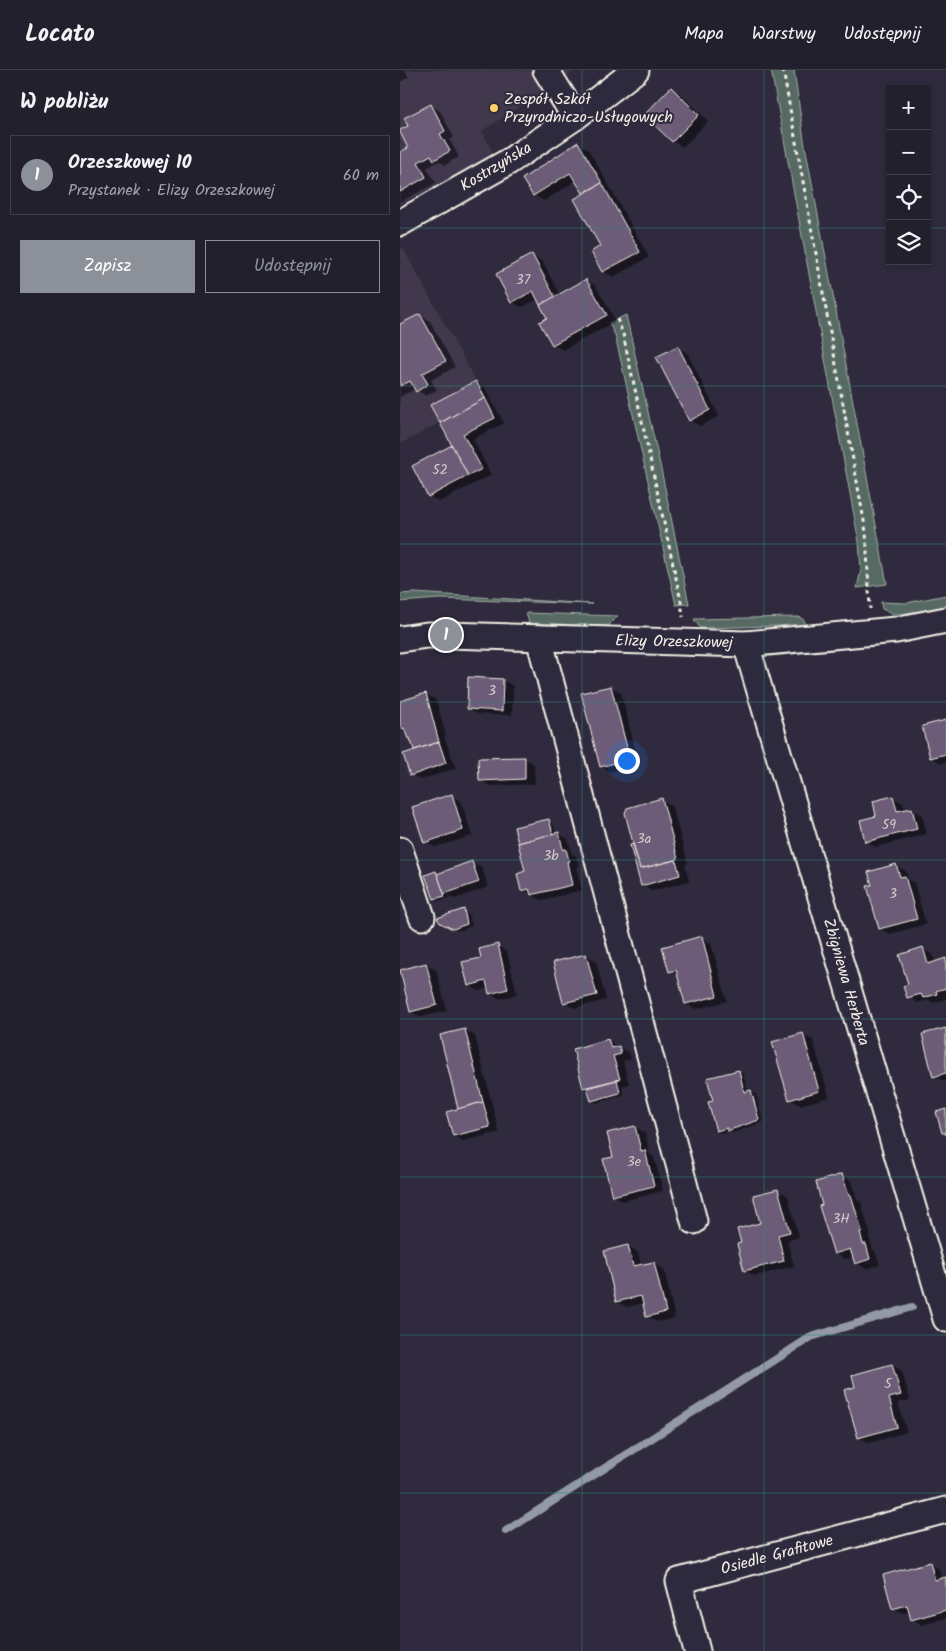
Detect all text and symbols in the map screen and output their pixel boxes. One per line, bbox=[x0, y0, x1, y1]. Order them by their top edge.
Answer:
text: Locato bbox=[25, 15, 95, 54]
text: Mapa bbox=[684, 20, 724, 49]
text: Warstwy bbox=[752, 20, 816, 49]
text: Udostępnij bbox=[844, 20, 921, 49]
map controls bbox=[886, 85, 931, 265]
button: + bbox=[886, 85, 931, 130]
text: W pobliżu bbox=[20, 86, 108, 119]
place label: Zespół Szkół Przyrodniczo-Usługowych bbox=[504, 87, 673, 130]
marker: Zespół Szkół Przyrodniczo-Usługowych bbox=[488, 102, 500, 114]
button: − bbox=[886, 130, 931, 175]
street label: Kostrzyńska bbox=[455, 136, 537, 198]
text: Orzeszkowej 10 bbox=[68, 148, 192, 178]
text: 1 bbox=[35, 163, 39, 188]
text: 60 m bbox=[343, 163, 379, 188]
button: locate bbox=[886, 175, 931, 220]
text: Przystanek · Elizy Orzeszkowej bbox=[68, 178, 275, 203]
button: layers bbox=[886, 220, 931, 265]
button: Zapisz bbox=[20, 240, 195, 293]
button: Udostępnij bbox=[205, 240, 380, 293]
house number: 37 bbox=[516, 269, 531, 291]
house number: 52 bbox=[432, 459, 448, 481]
pin: 1 bbox=[430, 616, 462, 654]
street label: Elizy Orzeszkowej bbox=[615, 628, 734, 656]
house number: 3 bbox=[488, 680, 496, 702]
your location bbox=[614, 748, 640, 774]
house number: 59 bbox=[882, 814, 896, 836]
house number: 3a bbox=[637, 828, 651, 850]
house number: 3b bbox=[543, 845, 559, 867]
house number: 3 bbox=[889, 883, 897, 905]
street label: Zbigniewa Herberta bbox=[816, 915, 876, 1049]
house number: 3e bbox=[627, 1151, 642, 1173]
house number: 3H bbox=[832, 1208, 850, 1230]
house number: 5 bbox=[884, 1373, 893, 1395]
street label: Osiedle Grafitowe bbox=[718, 1528, 836, 1582]

